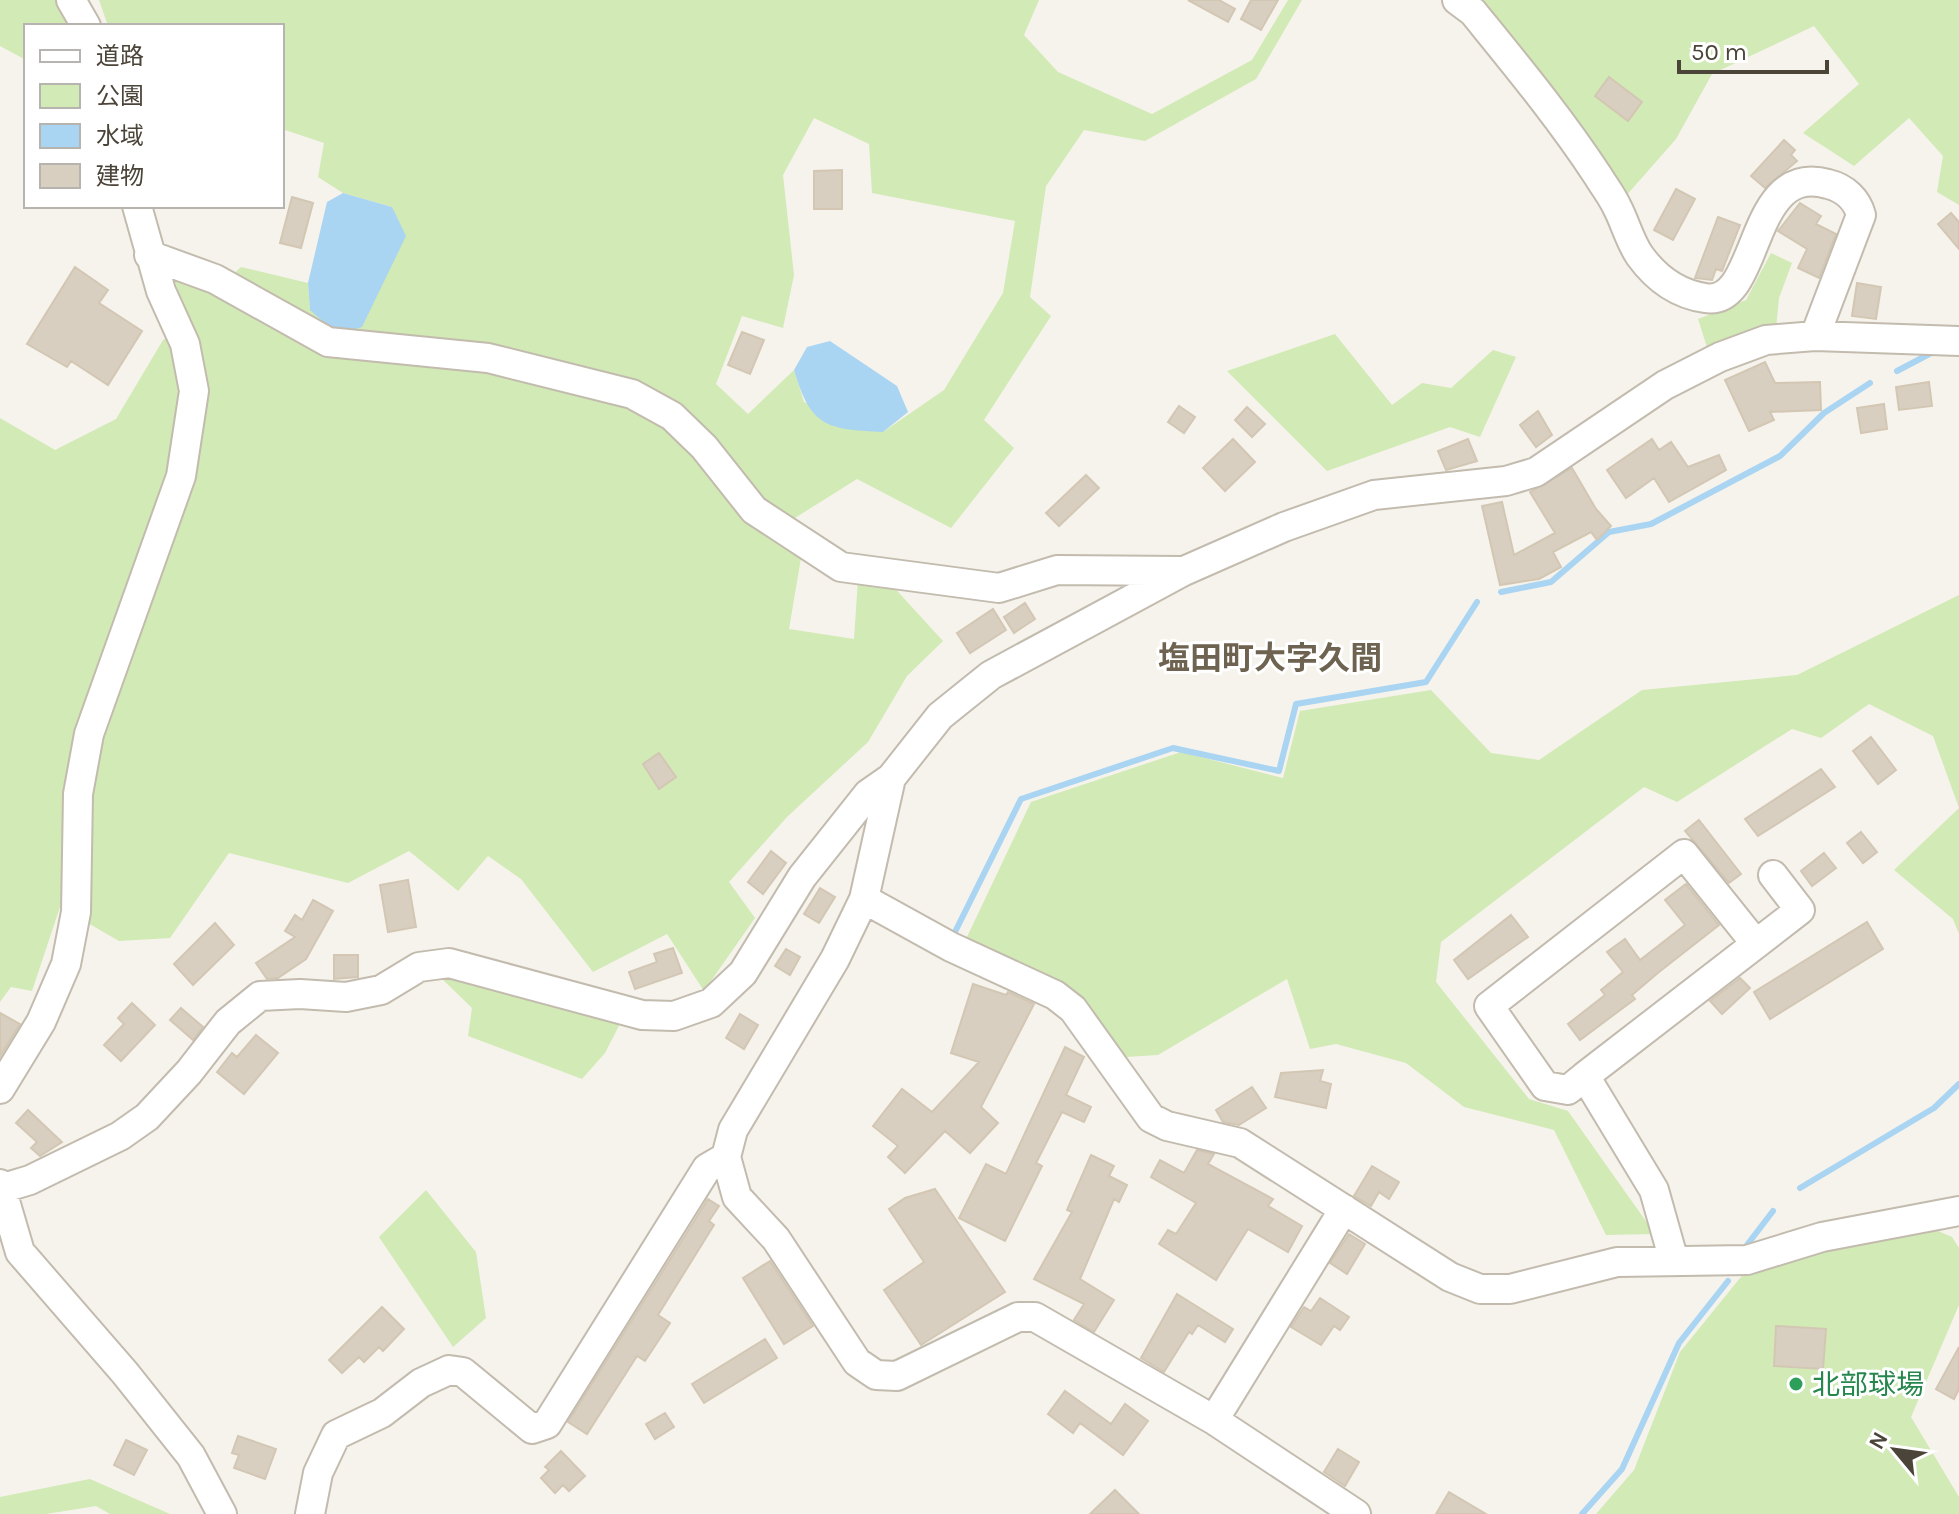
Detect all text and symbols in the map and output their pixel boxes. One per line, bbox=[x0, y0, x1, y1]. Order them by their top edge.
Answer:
legend bbox=[24, 24, 284, 208]
scale bar bbox=[1679, 24, 1827, 74]
text: 50 m bbox=[1691, 38, 1747, 66]
text: 道路 bbox=[96, 42, 144, 70]
text: 公園 bbox=[96, 82, 144, 110]
text: 水域 bbox=[96, 122, 144, 150]
text: 建物 bbox=[96, 162, 144, 190]
district label: 塩田町大字久間 bbox=[1158, 640, 1382, 677]
place label: 北部球場 bbox=[1812, 1368, 1924, 1401]
marker: 北部球場 bbox=[1787, 1375, 1805, 1393]
north arrow bbox=[1855, 1410, 1935, 1490]
text: N bbox=[1863, 1428, 1894, 1454]

